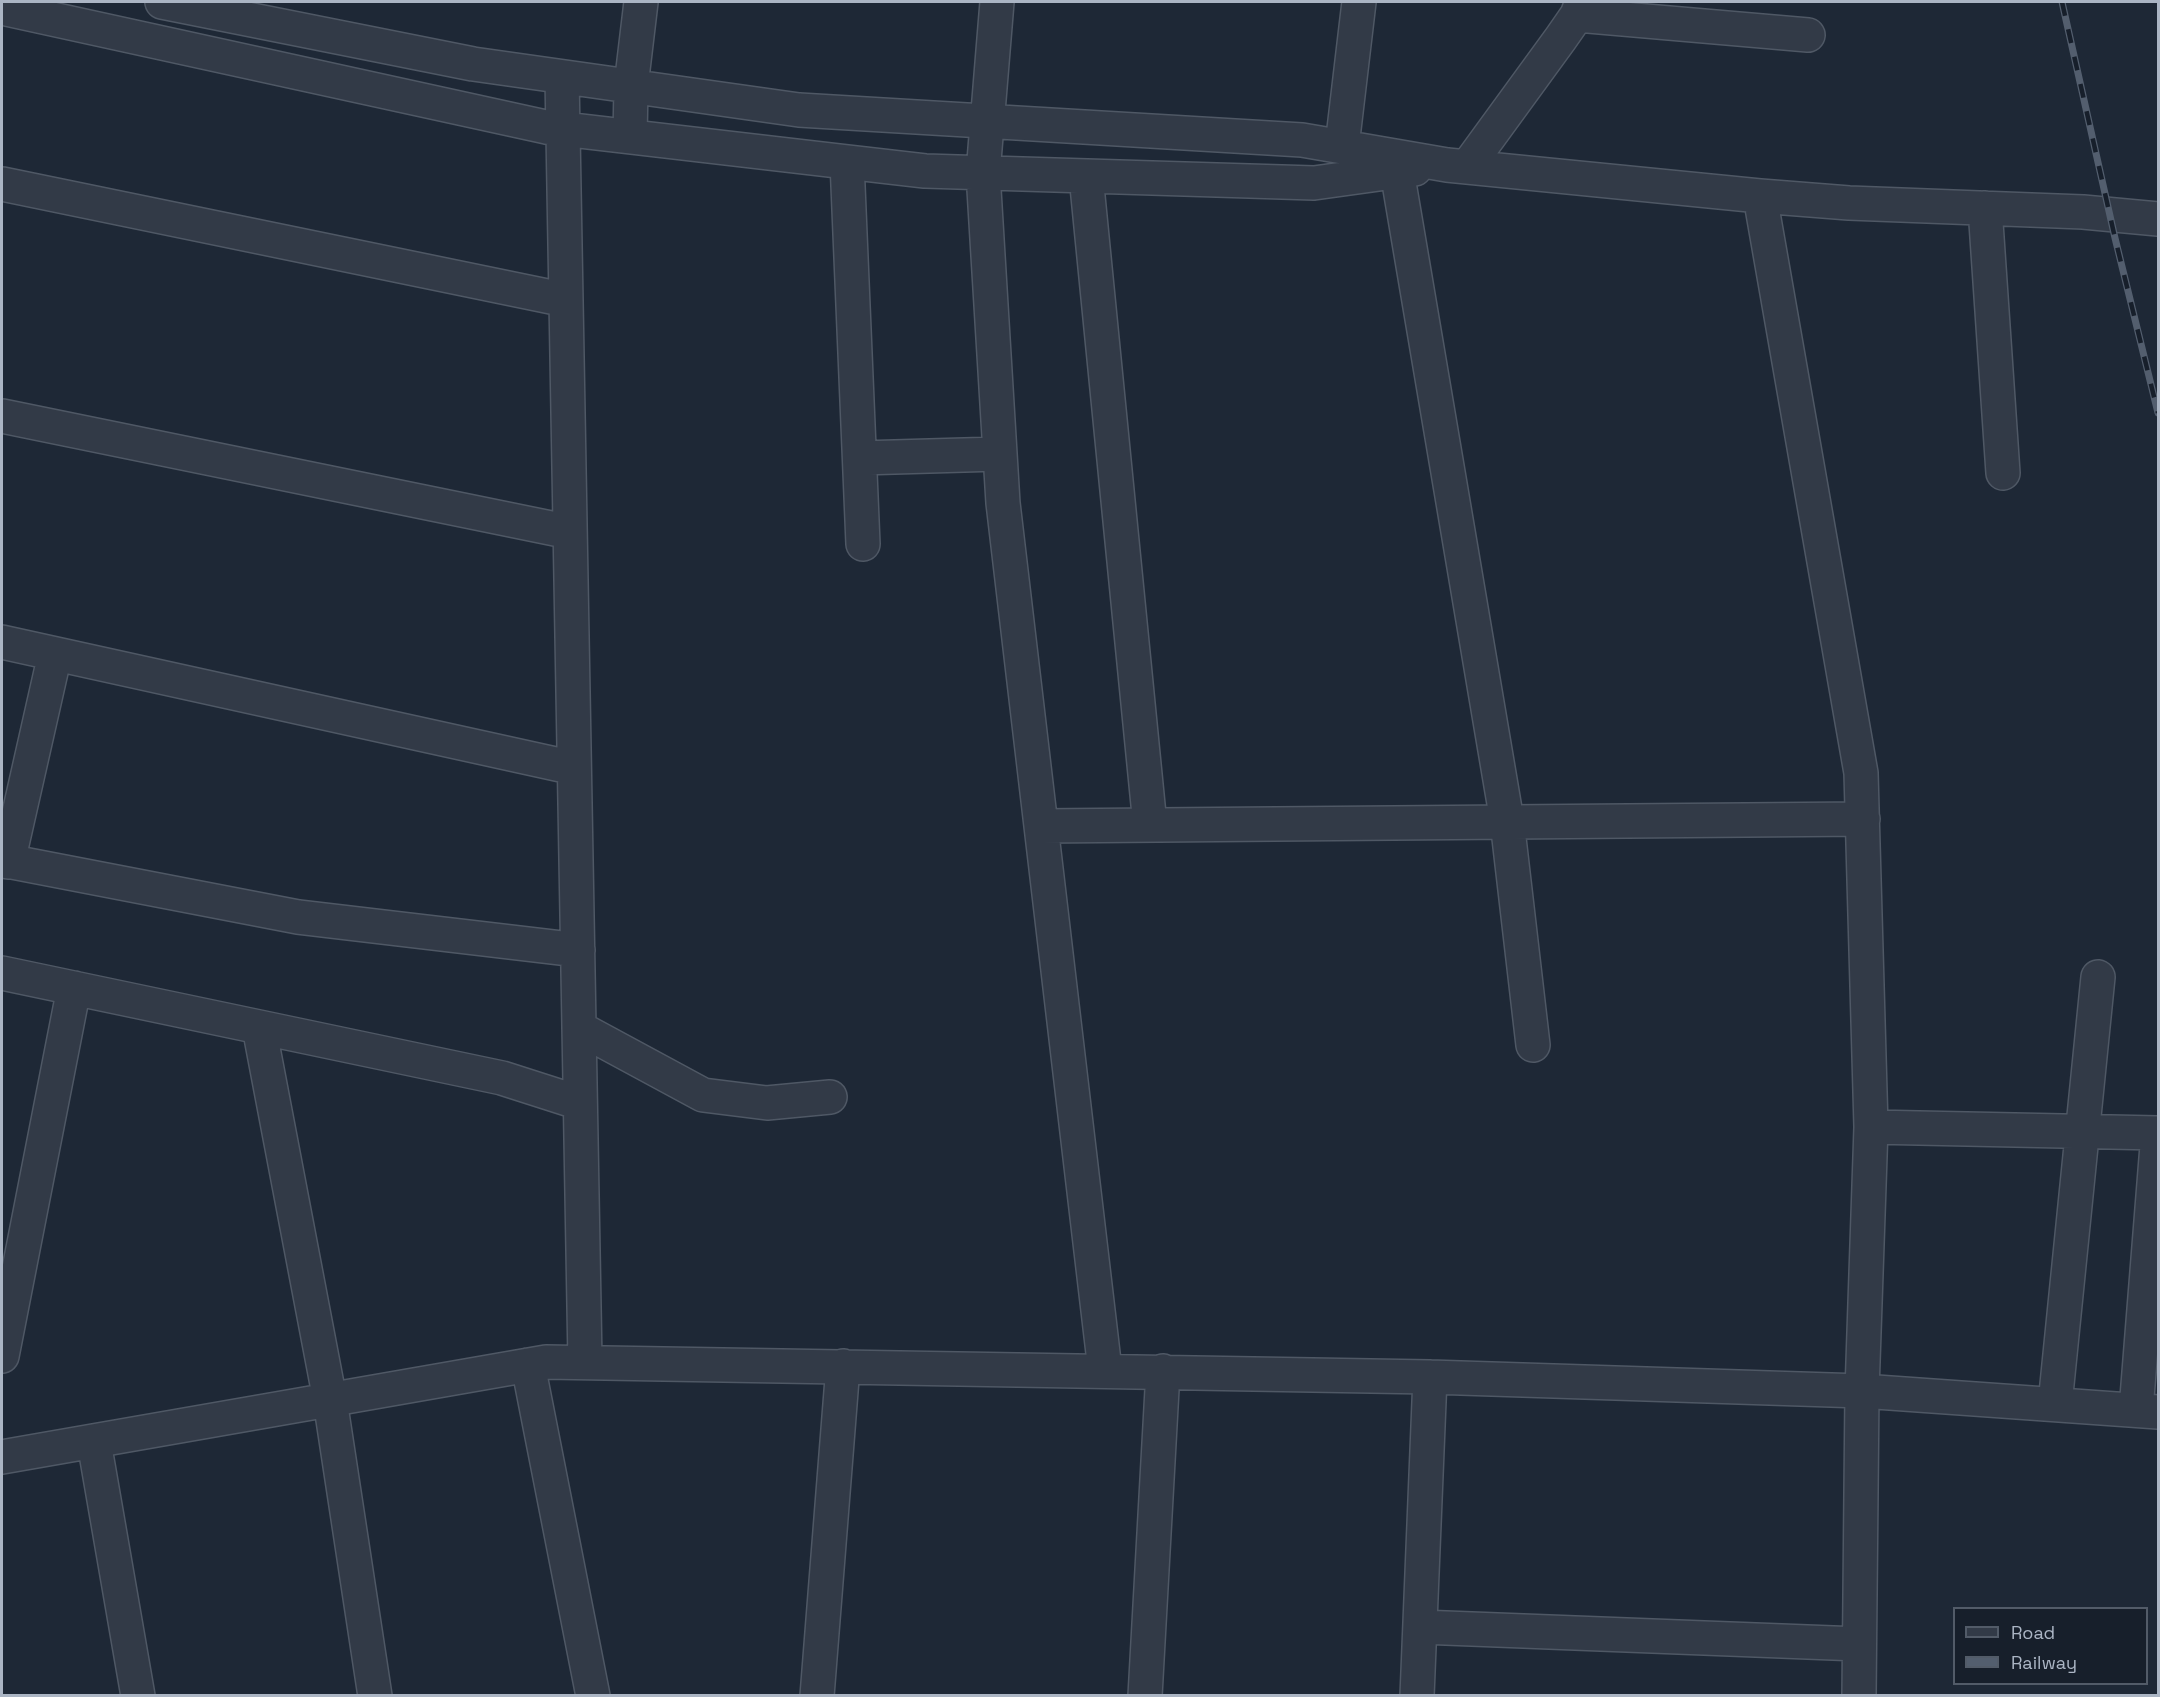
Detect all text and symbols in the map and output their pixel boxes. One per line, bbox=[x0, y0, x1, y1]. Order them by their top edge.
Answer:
legend bbox=[1953, 1607, 2148, 1685]
text: Road bbox=[2011, 1621, 2055, 1644]
text: Railway bbox=[2011, 1651, 2077, 1674]

